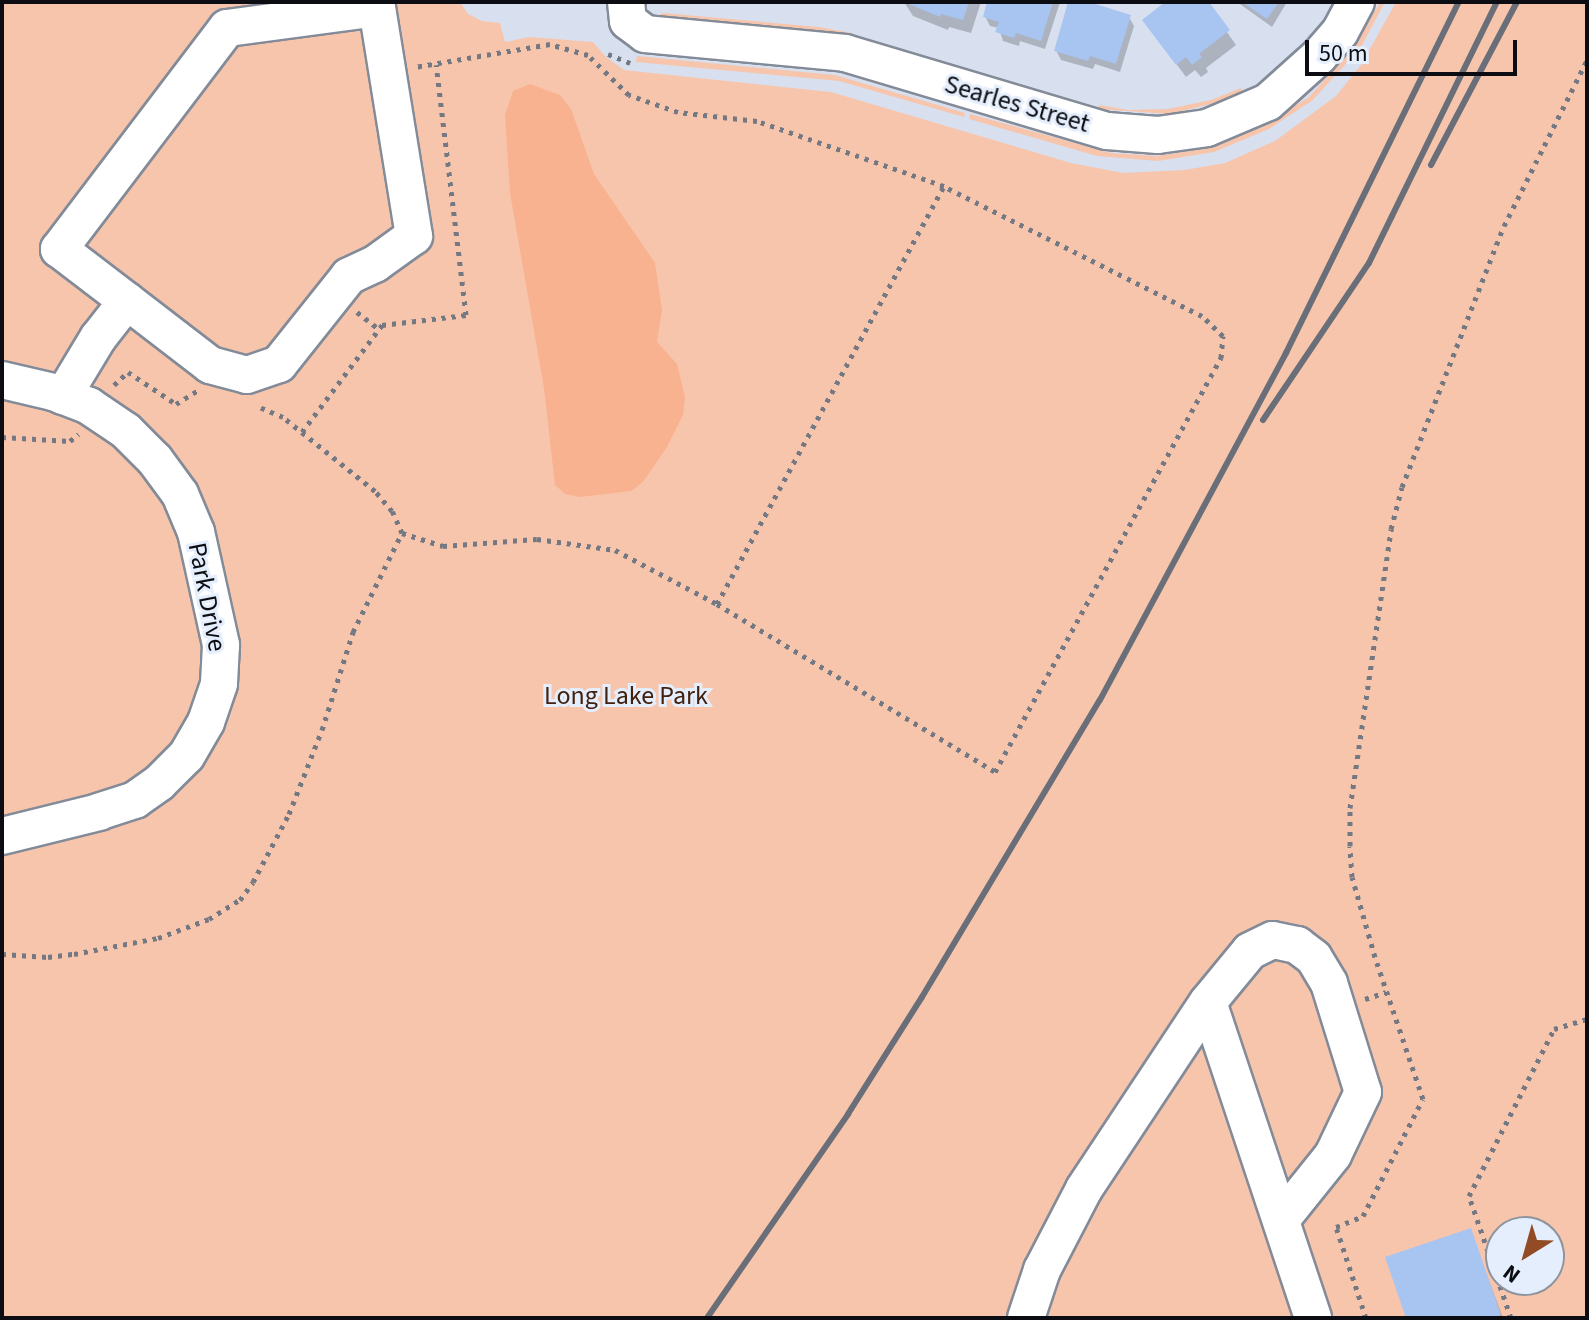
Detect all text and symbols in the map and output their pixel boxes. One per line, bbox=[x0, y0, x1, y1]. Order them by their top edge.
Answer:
scale bar bbox=[1309, 24, 1521, 74]
text: 50 m bbox=[1319, 36, 1368, 71]
street label: Searles Street bbox=[941, 68, 1093, 140]
street label: Park Drive bbox=[181, 540, 233, 654]
park label: Long Lake Park bbox=[544, 680, 708, 712]
north arrow bbox=[1485, 1216, 1565, 1296]
text: N bbox=[1496, 1256, 1527, 1291]

